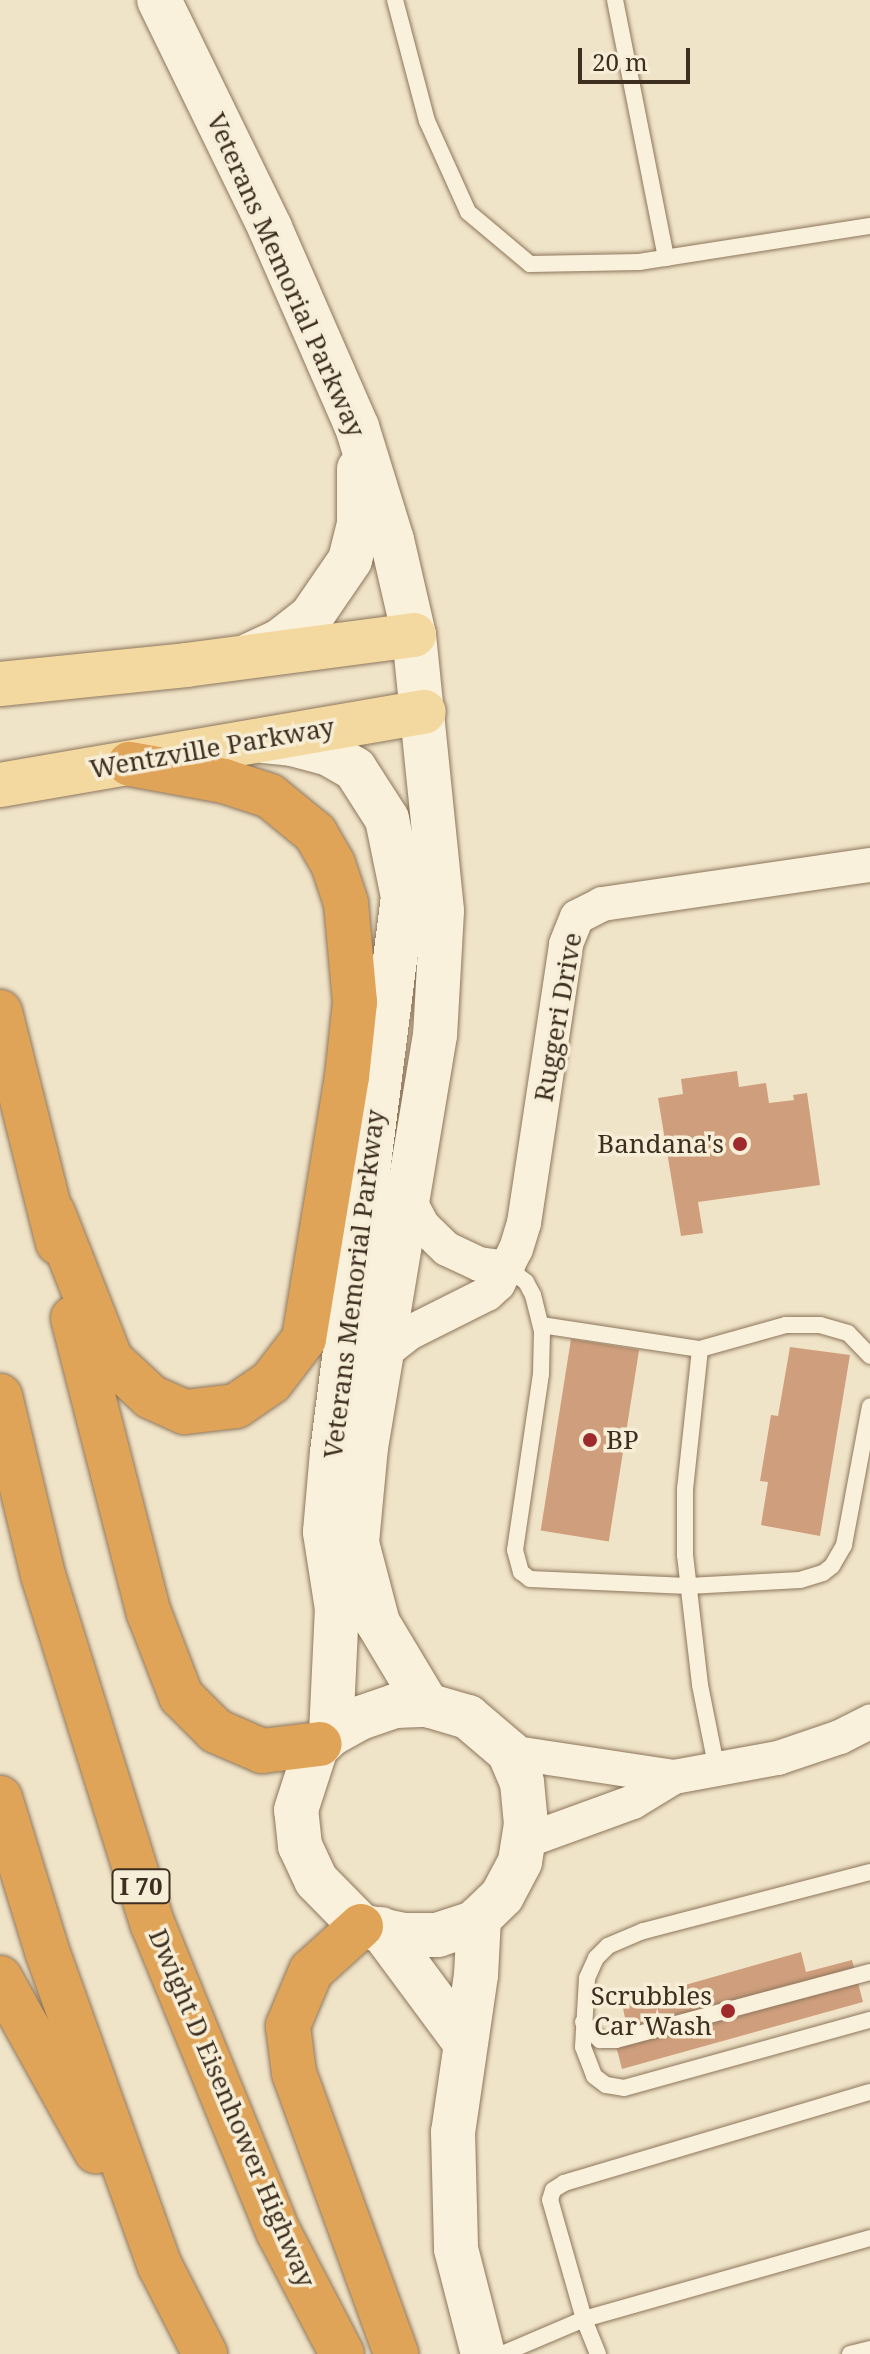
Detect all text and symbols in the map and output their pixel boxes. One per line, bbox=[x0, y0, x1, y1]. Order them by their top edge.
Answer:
scale bar bbox=[582, 32, 694, 82]
text: 20 m bbox=[592, 45, 648, 78]
street label: Veterans Memorial Parkway bbox=[200, 108, 372, 442]
street label: Wentzville Parkway bbox=[87, 711, 337, 785]
street label: Ruggeri Drive bbox=[528, 930, 588, 1104]
street label: Veterans Memorial Parkway bbox=[317, 1108, 391, 1460]
place label: Bandana's bbox=[597, 1128, 724, 1160]
marker: Bandana's bbox=[731, 1135, 749, 1153]
place label: BP bbox=[606, 1424, 639, 1456]
marker: BP bbox=[581, 1431, 599, 1449]
road number: I 70 bbox=[111, 1866, 171, 1906]
street label: Dwight D Eisenhower Highway bbox=[142, 1924, 322, 2292]
place label: Scrubbles Car Wash bbox=[591, 1980, 712, 2042]
marker: Scrubbles Car Wash bbox=[719, 2002, 737, 2020]

